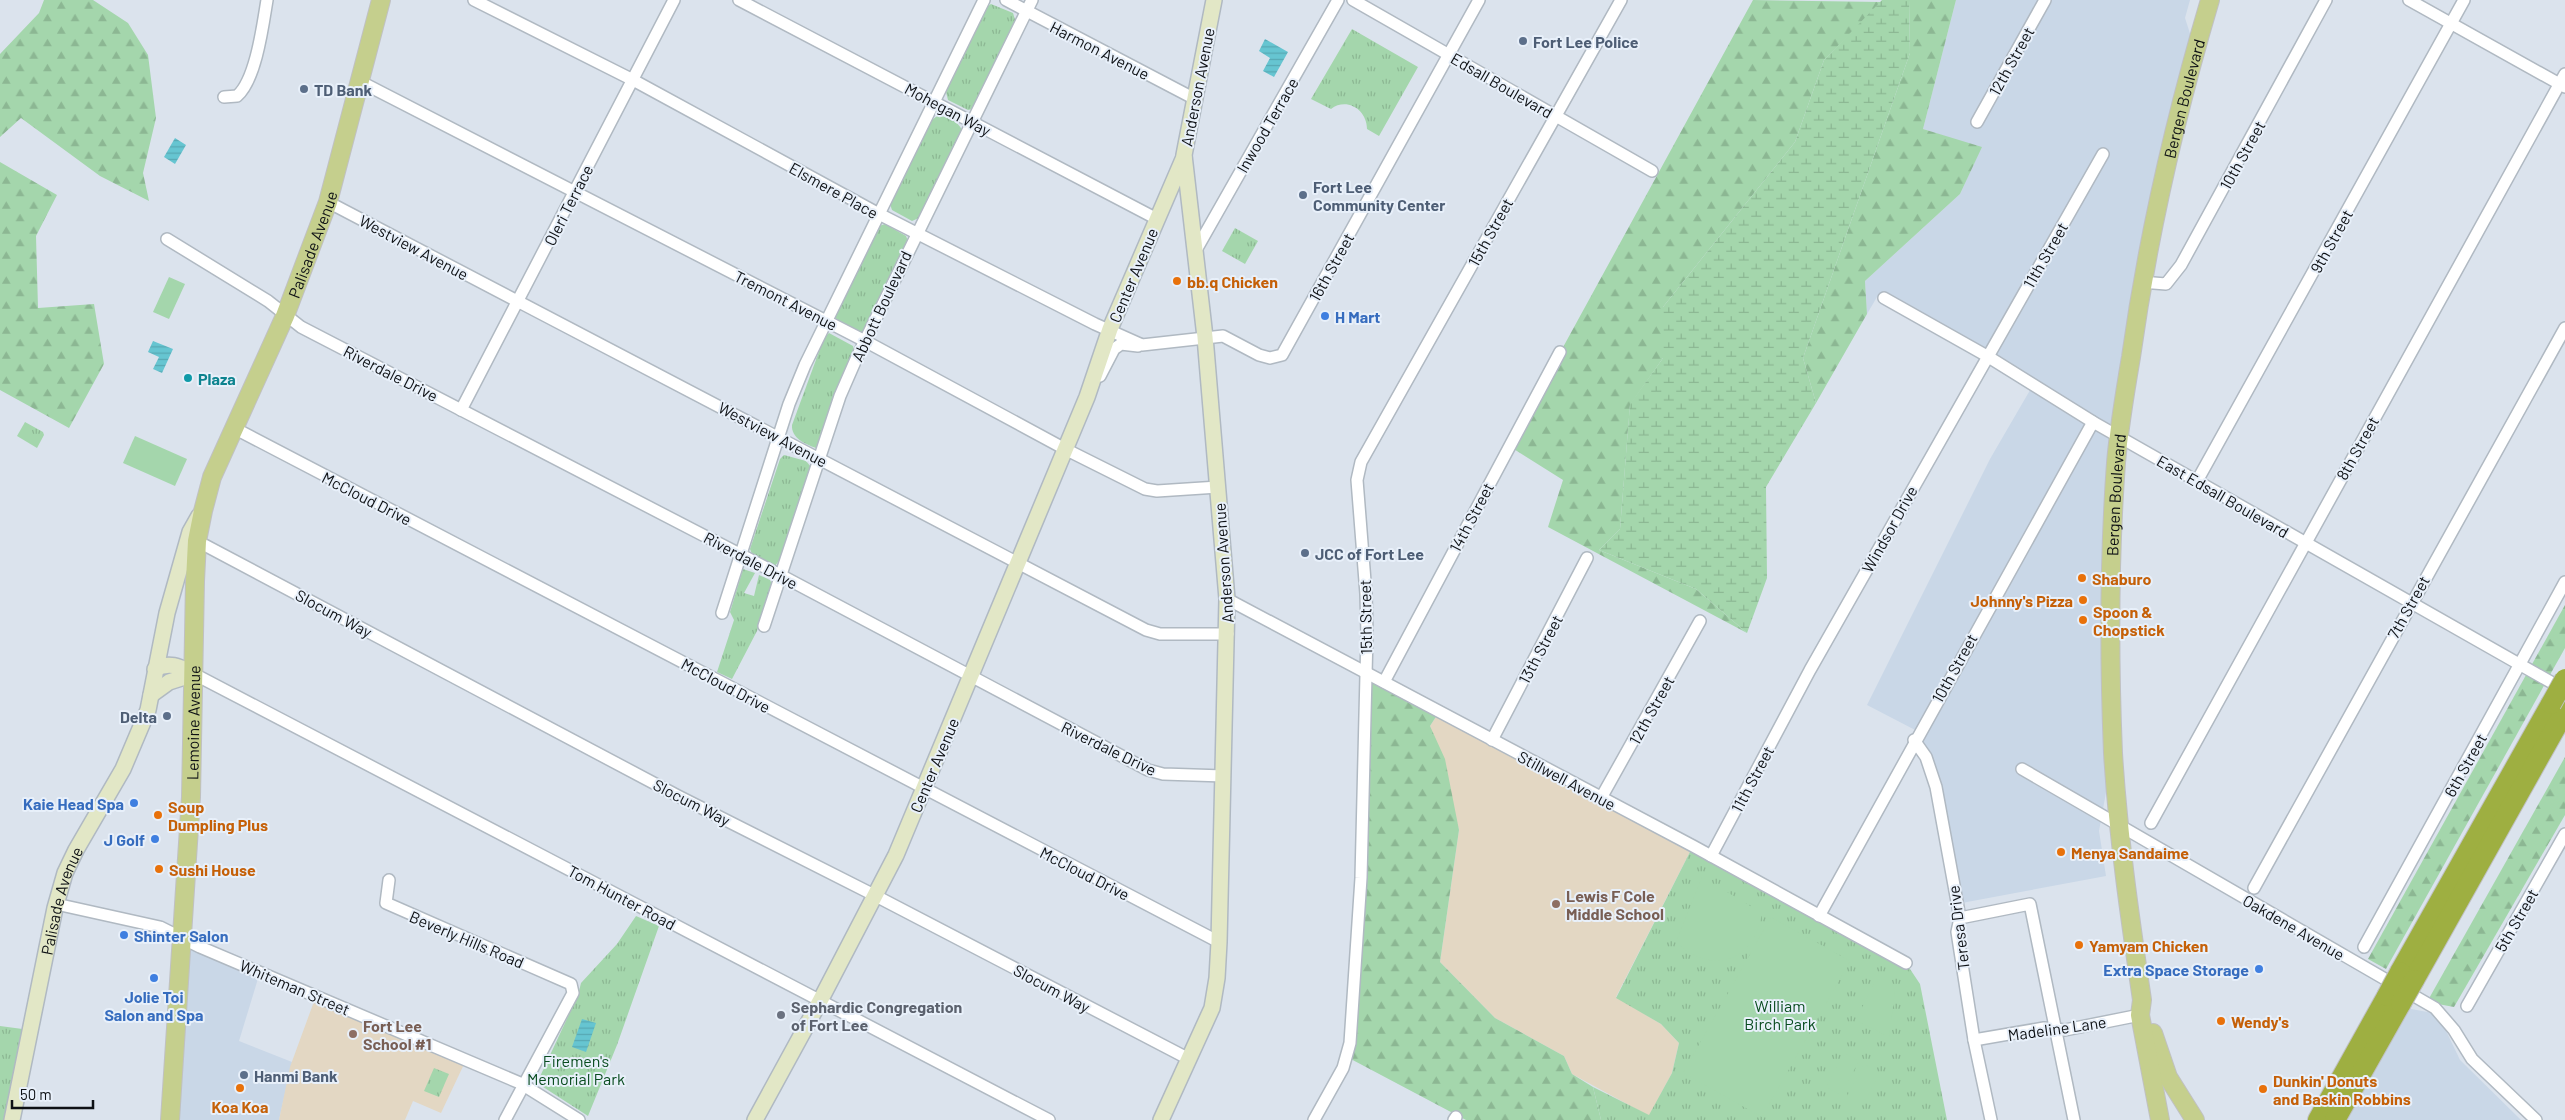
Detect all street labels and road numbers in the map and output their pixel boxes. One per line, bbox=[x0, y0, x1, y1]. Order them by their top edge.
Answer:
street label: Harmon Avenue bbox=[1047, 17, 1153, 83]
street label: 12th Street bbox=[1984, 23, 2038, 99]
street label: Anderson Avenue bbox=[1176, 26, 1218, 148]
street label: Bergen Boulevard bbox=[2159, 37, 2208, 160]
street label: Edsall Boulevard bbox=[1448, 48, 1556, 122]
street label: Inwood Terrace bbox=[1232, 74, 1302, 176]
street label: Mohegan Way bbox=[902, 78, 995, 140]
street label: 10th Street bbox=[2215, 117, 2269, 193]
street label: Elsmere Place bbox=[786, 158, 882, 222]
street label: Oleri Terrace bbox=[539, 161, 597, 249]
street label: Palisade Avenue bbox=[283, 189, 340, 300]
street label: 15th Street bbox=[1463, 195, 1517, 269]
street label: 9th Street bbox=[2306, 206, 2356, 276]
street label: Westview Avenue bbox=[356, 210, 472, 284]
street label: 11th Street bbox=[2019, 219, 2071, 291]
street label: Center Avenue bbox=[1105, 225, 1161, 325]
street label: 16th Street bbox=[1304, 230, 1358, 304]
street label: Abbott Boulevard bbox=[847, 248, 915, 364]
street label: Tremont Avenue bbox=[731, 266, 841, 334]
street label: Riverdale Drive bbox=[341, 341, 441, 405]
street label: Westview Avenue bbox=[715, 397, 831, 471]
street label: 8th Street bbox=[2332, 413, 2382, 483]
street label: Bergen Boulevard bbox=[2102, 433, 2128, 556]
street label: East Edsall Boulevard bbox=[2154, 451, 2292, 541]
street label: McCloud Drive bbox=[319, 467, 415, 529]
street label: 14th Street bbox=[1445, 479, 1497, 555]
street label: Windsor Drive bbox=[1857, 482, 1921, 576]
street label: Anderson Avenue bbox=[1209, 502, 1237, 624]
street label: Riverdale Drive bbox=[701, 527, 801, 593]
street label: 7th Street bbox=[2383, 572, 2433, 642]
street label: 15th Street bbox=[1355, 579, 1375, 655]
street label: Slocum Way bbox=[293, 585, 376, 641]
street label: 13th Street bbox=[1514, 611, 1566, 687]
street label: 10th Street bbox=[1927, 630, 1981, 706]
street label: McCloud Drive bbox=[678, 654, 774, 716]
street label: Lemoine Avenue bbox=[182, 665, 203, 780]
street label: 12th Street bbox=[1624, 672, 1678, 748]
street label: Center Avenue bbox=[906, 715, 962, 815]
street label: Riverdale Drive bbox=[1058, 717, 1160, 779]
street label: 6th Street bbox=[2440, 730, 2490, 800]
street label: 11th Street bbox=[1727, 742, 1777, 816]
street label: Stillwell Avenue bbox=[1515, 746, 1619, 814]
street label: Slocum Way bbox=[650, 775, 734, 830]
street label: McCloud Drive bbox=[1037, 842, 1133, 904]
street label: Palisade Avenue bbox=[36, 843, 86, 957]
street label: Tom Hunter Road bbox=[565, 861, 679, 933]
street label: Teresa Drive bbox=[1943, 884, 1973, 972]
street label: 5th Street bbox=[2490, 885, 2542, 955]
street label: Oakdene Avenue bbox=[2240, 890, 2348, 964]
street label: Beverly Hills Road bbox=[407, 906, 527, 972]
street label: Whiteman Street bbox=[237, 955, 353, 1019]
street label: Slocum Way bbox=[1011, 960, 1094, 1016]
street label: Madeline Lane bbox=[2007, 1012, 2107, 1044]

